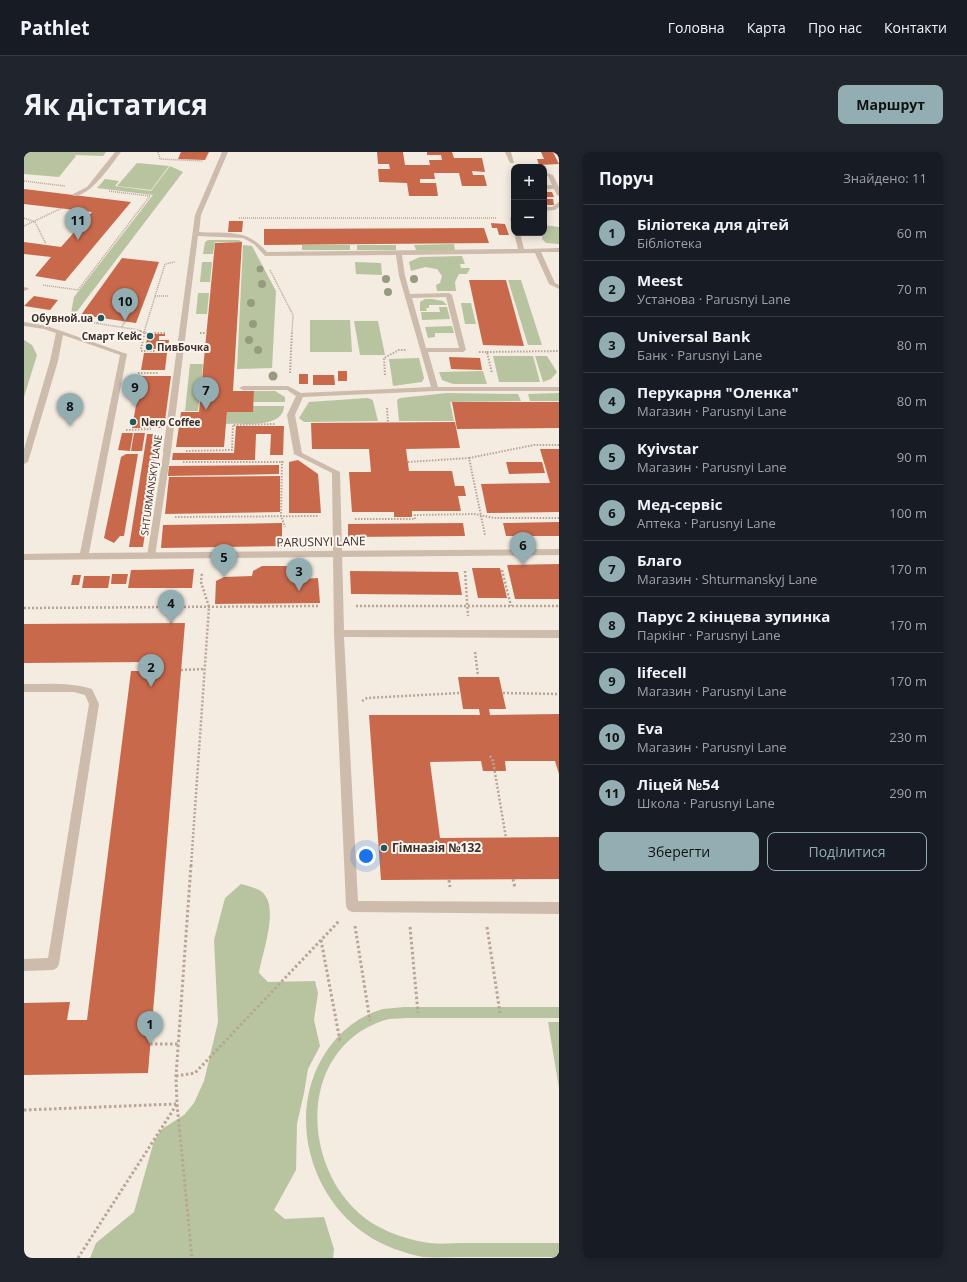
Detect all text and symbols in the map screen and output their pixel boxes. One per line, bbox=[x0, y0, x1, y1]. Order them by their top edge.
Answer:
text: Pathlet bbox=[20, 15, 89, 41]
text: Головна bbox=[668, 18, 725, 37]
text: Карта bbox=[747, 18, 786, 37]
text: Про нас bbox=[808, 18, 862, 37]
text: Контакти bbox=[884, 18, 947, 37]
text: Як дістатися bbox=[24, 85, 208, 123]
button: Маршрут bbox=[838, 85, 943, 124]
map controls bbox=[511, 164, 547, 236]
button: + bbox=[511, 164, 547, 200]
text: Поруч bbox=[599, 167, 654, 190]
text: Знайдено: 11 bbox=[843, 169, 927, 187]
button: − bbox=[511, 200, 547, 236]
pin: 11 bbox=[65, 207, 91, 240]
text: Біліотека для дітей bbox=[637, 214, 789, 234]
text: 1 bbox=[608, 224, 616, 242]
text: 60 m bbox=[897, 224, 927, 242]
text: Бібліотека bbox=[637, 234, 702, 252]
text: Meest bbox=[637, 270, 683, 290]
text: 2 bbox=[608, 280, 616, 298]
text: 70 m bbox=[897, 280, 927, 298]
pin: 10 bbox=[112, 288, 138, 321]
text: Установа · Parusnyi Lane bbox=[637, 290, 790, 308]
place label: Обувной.ua bbox=[31, 311, 93, 325]
marker: Обувной.ua bbox=[96, 313, 106, 323]
text: Universal Bank bbox=[637, 326, 750, 346]
place label: Смарт Кейс bbox=[82, 329, 142, 343]
marker: Смарт Кейс bbox=[145, 331, 155, 341]
text: 3 bbox=[608, 336, 616, 354]
text: 80 m bbox=[897, 336, 927, 354]
place label: ПивБочка bbox=[157, 340, 209, 354]
marker: ПивБочка bbox=[144, 342, 154, 352]
text: Банк · Parusnyi Lane bbox=[637, 346, 762, 364]
pin: 9 bbox=[122, 374, 148, 407]
pin: 7 bbox=[193, 377, 219, 410]
text: Перукарня "Оленка" bbox=[637, 382, 799, 402]
text: 4 bbox=[608, 392, 616, 410]
text: 80 m bbox=[897, 392, 927, 410]
pin: 8 bbox=[57, 393, 83, 426]
text: Магазин · Parusnyi Lane bbox=[637, 402, 787, 420]
place label: Nero Coffee bbox=[141, 415, 201, 429]
marker: Nero Coffee bbox=[128, 417, 138, 427]
street label: SHTURMANSKYJ LANE bbox=[137, 434, 165, 536]
text: Kyivstar bbox=[637, 438, 698, 458]
text: 5 bbox=[608, 448, 616, 466]
text: 90 m bbox=[897, 448, 927, 466]
text: Магазин · Parusnyi Lane bbox=[637, 458, 787, 476]
text: Мед-сервіс bbox=[637, 494, 723, 514]
text: 6 bbox=[608, 504, 616, 522]
text: 100 m bbox=[889, 504, 927, 522]
text: Аптека · Parusnyi Lane bbox=[637, 514, 776, 532]
street label: PARUSNYI LANE bbox=[276, 532, 366, 551]
pin: 6 bbox=[510, 532, 536, 565]
pin: 5 bbox=[211, 544, 237, 577]
text: Благо bbox=[637, 550, 682, 570]
pin: 3 bbox=[286, 558, 312, 591]
text: 7 bbox=[608, 560, 616, 578]
text: 170 m bbox=[889, 560, 927, 578]
text: Магазин · Shturmanskyj Lane bbox=[637, 570, 817, 588]
pin: 4 bbox=[158, 590, 184, 623]
text: Парус 2 кінцева зупинка bbox=[637, 606, 830, 626]
text: 8 bbox=[608, 616, 616, 634]
text: 170 m bbox=[889, 616, 927, 634]
text: Паркінг · Parusnyi Lane bbox=[637, 626, 781, 644]
pin: 2 bbox=[138, 654, 164, 687]
text: lifecell bbox=[637, 662, 687, 682]
text: 9 bbox=[608, 672, 616, 690]
text: 170 m bbox=[889, 672, 927, 690]
text: Магазин · Parusnyi Lane bbox=[637, 682, 787, 700]
text: Eva bbox=[637, 718, 663, 738]
text: 10 bbox=[605, 728, 619, 746]
text: 230 m bbox=[889, 728, 927, 746]
text: Магазин · Parusnyi Lane bbox=[637, 738, 787, 756]
text: Ліцей №54 bbox=[637, 774, 719, 794]
text: 11 bbox=[605, 784, 619, 802]
text: 290 m bbox=[889, 784, 927, 802]
text: Школа · Parusnyi Lane bbox=[637, 794, 775, 812]
button: Зберегти bbox=[599, 832, 759, 871]
button: Поділитися bbox=[767, 832, 927, 871]
place label: Гімназія №132 bbox=[392, 839, 481, 856]
marker: Гімназія №132 bbox=[379, 843, 389, 853]
your location bbox=[356, 846, 376, 866]
pin: 1 bbox=[137, 1011, 163, 1044]

